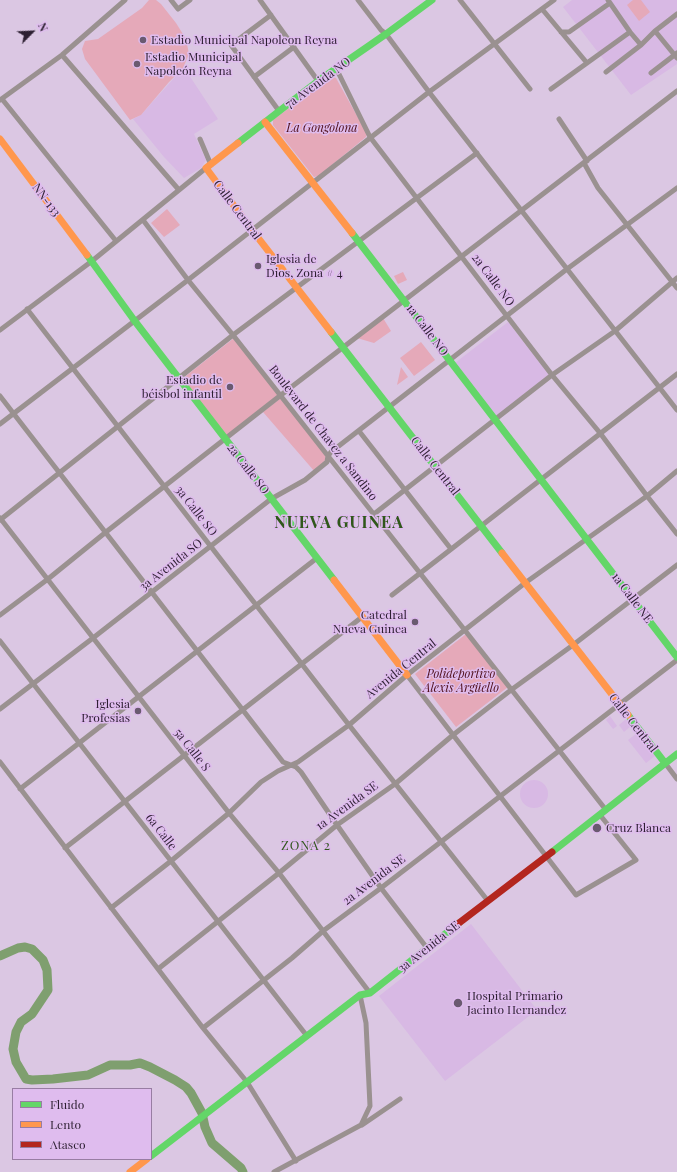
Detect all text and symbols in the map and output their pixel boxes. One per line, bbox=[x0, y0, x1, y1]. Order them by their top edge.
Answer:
north arrow bbox=[12, 12, 52, 52]
text: N bbox=[35, 20, 52, 34]
place label: Estadio Municipal Napoleon Reyna bbox=[151, 33, 337, 47]
marker: Estadio Municipal Napoleon Reyna bbox=[138, 35, 148, 45]
place label: Estadio Municipal Napoleón Reyna bbox=[145, 50, 242, 78]
street label: 7a Avenida NO bbox=[283, 55, 353, 111]
marker: Estadio Municipal Napoleón Reyna bbox=[132, 59, 142, 69]
park label: La Gongolona bbox=[286, 121, 358, 135]
street label: Calle Central bbox=[210, 178, 264, 242]
street label: NN-133 bbox=[29, 181, 63, 219]
street label: 2a Calle NO bbox=[469, 251, 517, 309]
place label: Iglesia de Dios, Zona # 4 bbox=[266, 252, 343, 280]
marker: Iglesia de Dios, Zona # 4 bbox=[253, 261, 263, 271]
street label: 1a Calle NO bbox=[403, 301, 451, 359]
street label: Boulevard de Chavez a Sandino bbox=[266, 362, 380, 504]
place label: Estadio de béisbol infantil bbox=[142, 373, 222, 401]
marker: Estadio de béisbol infantil bbox=[225, 382, 235, 392]
street label: Calle Central bbox=[408, 434, 462, 498]
street label: 2a Calle SO bbox=[224, 441, 272, 497]
street label: 3a Calle SO bbox=[172, 483, 220, 539]
district label: NUEVA GUINEA bbox=[274, 513, 404, 533]
street label: 3a Avenida SO bbox=[137, 536, 205, 594]
street label: 1a Calle NE bbox=[608, 570, 656, 626]
place label: Catedral Nueva Guinea bbox=[333, 608, 407, 636]
marker: Catedral Nueva Guinea bbox=[410, 617, 420, 627]
street label: Avenida Central bbox=[363, 636, 439, 702]
park label: Polideportivo Alexis Argüello bbox=[423, 667, 499, 695]
street label: Calle Central bbox=[606, 691, 660, 755]
place label: Iglesia Profesias bbox=[81, 697, 130, 725]
marker: Iglesia Profesias bbox=[133, 706, 143, 716]
street label: 5a Calle S bbox=[171, 726, 213, 774]
street label: 1a Avenida SE bbox=[313, 779, 381, 833]
street label: 6a Calle bbox=[142, 811, 180, 853]
place label: Cruz Blanca bbox=[606, 821, 671, 835]
marker: Cruz Blanca bbox=[591, 822, 603, 834]
district label: ZONA 2 bbox=[281, 838, 331, 854]
street label: 2a Avenida SE bbox=[340, 852, 408, 908]
street label: 3a Avenida SE bbox=[395, 918, 463, 976]
place label: Hospital Primario Jacinto Hernandez bbox=[467, 989, 566, 1017]
marker: Hospital Primario Jacinto Hernandez bbox=[452, 997, 464, 1009]
legend bbox=[12, 1088, 152, 1160]
text: Fluido bbox=[50, 1096, 84, 1112]
text: Lento bbox=[50, 1116, 81, 1132]
text: Atasco bbox=[50, 1136, 86, 1152]

